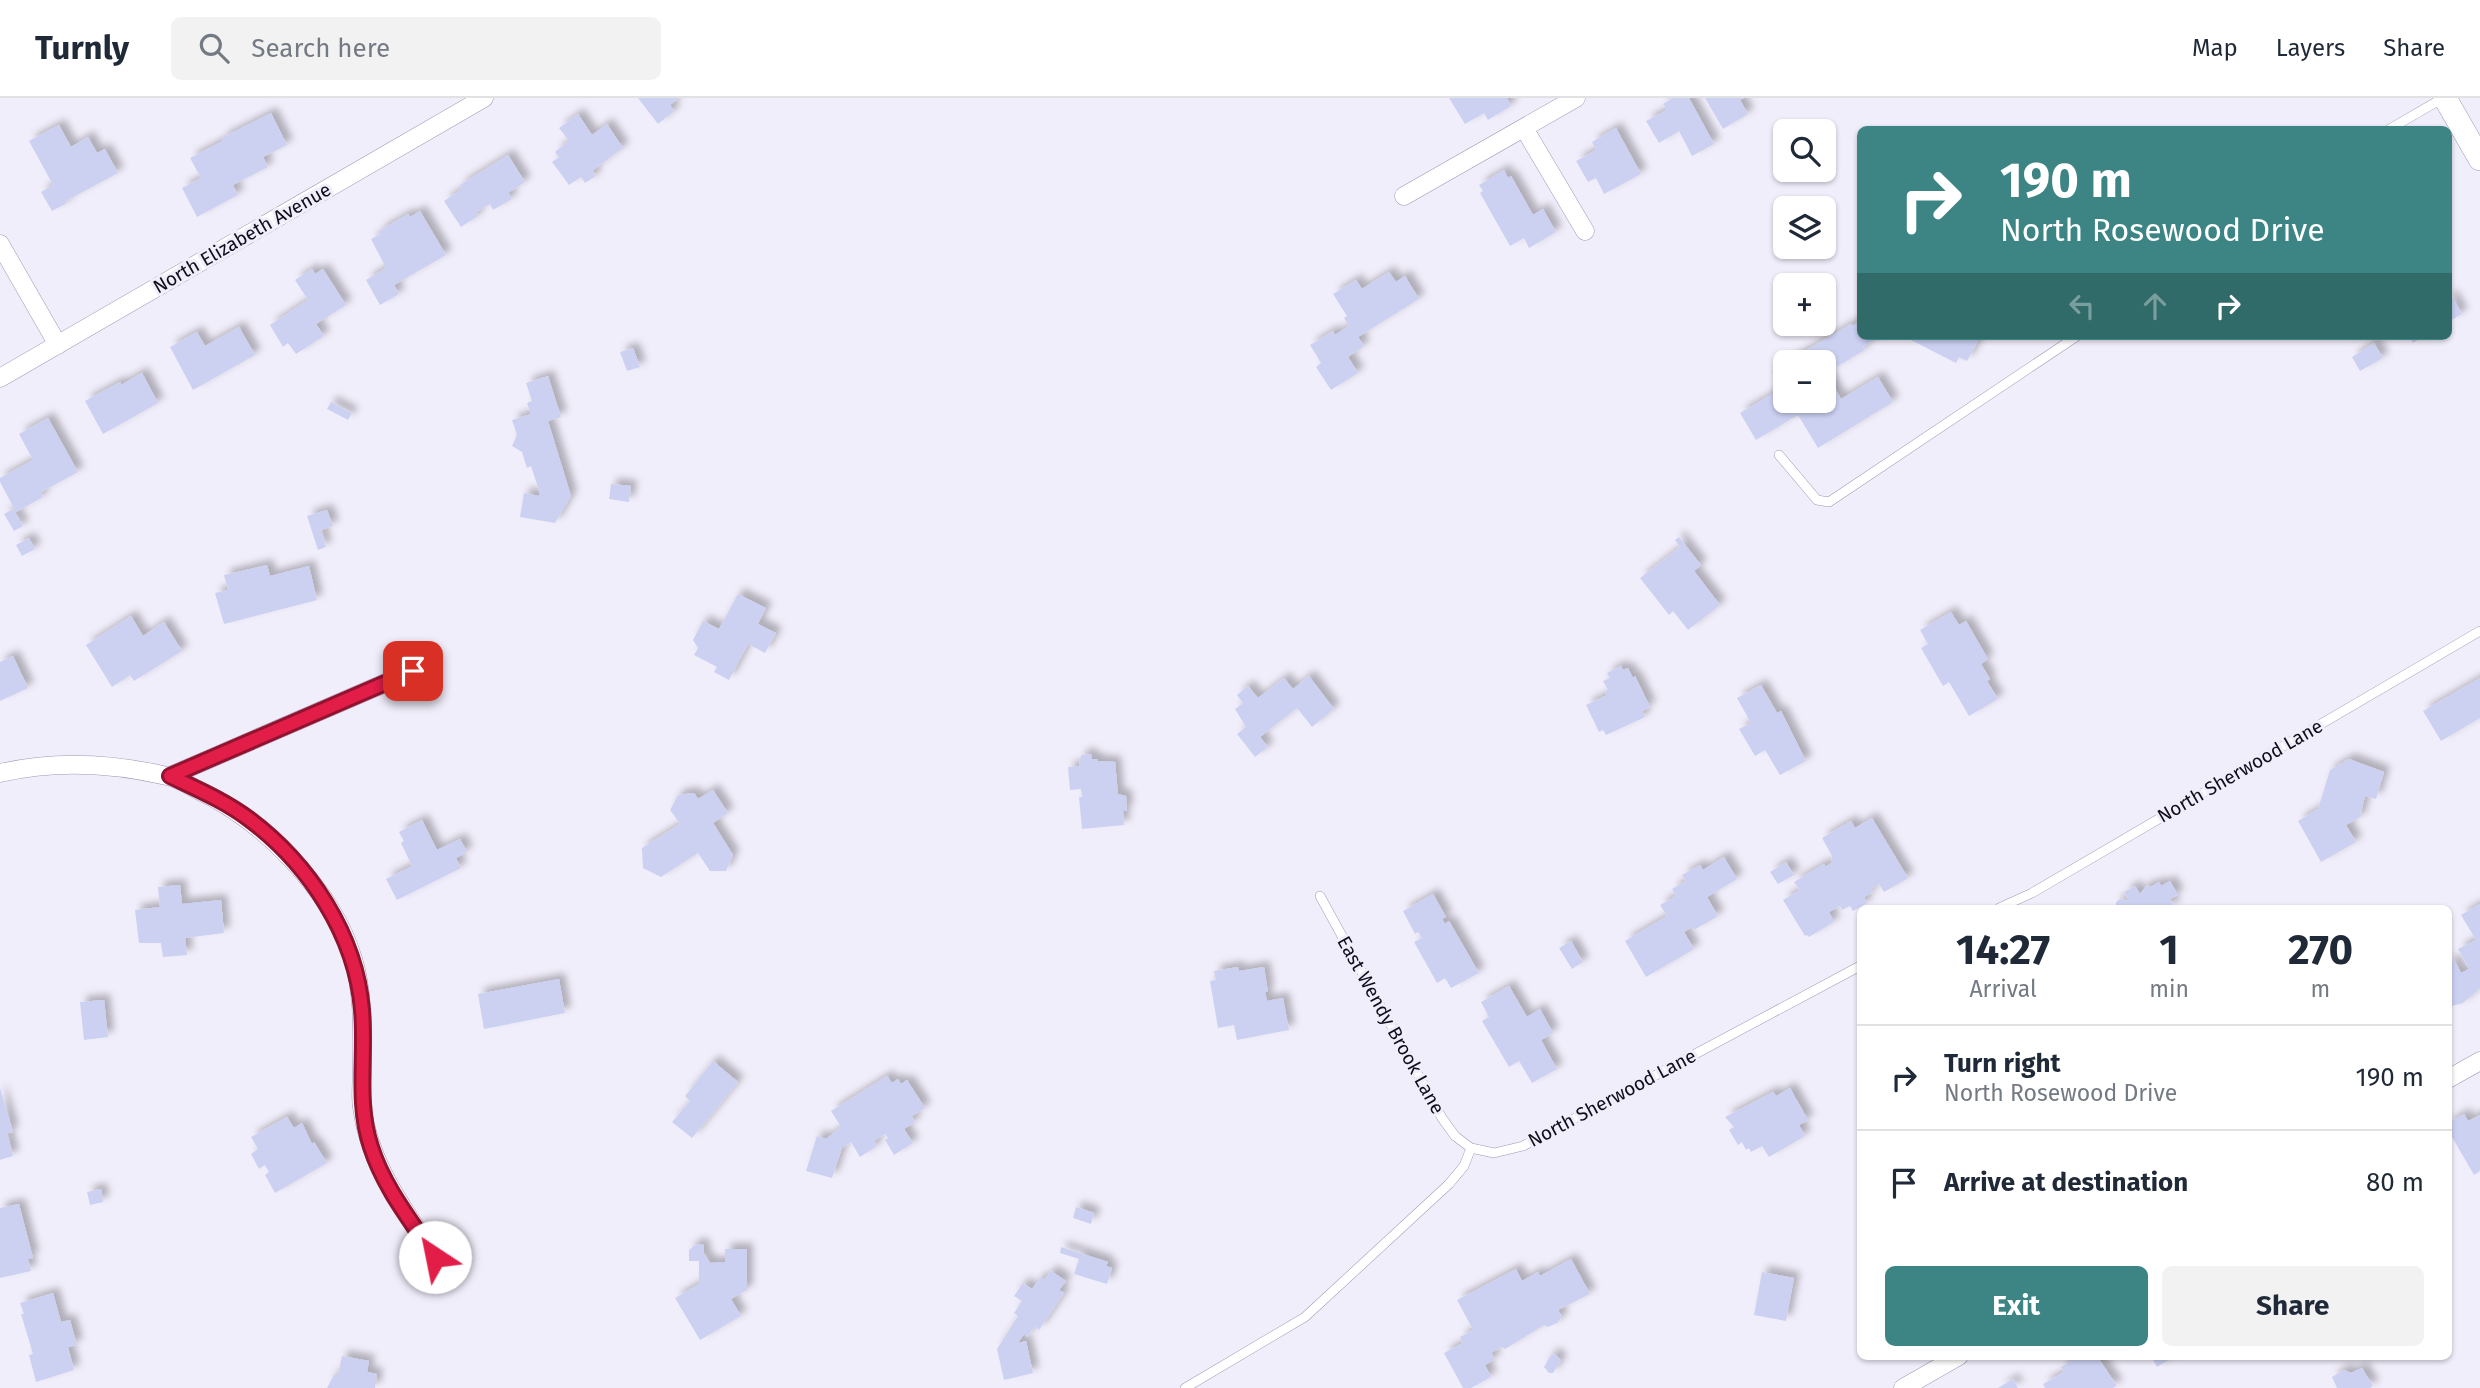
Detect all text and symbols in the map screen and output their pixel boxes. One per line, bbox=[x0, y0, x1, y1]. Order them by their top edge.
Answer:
search box bbox=[171, 17, 661, 80]
text: Turnly bbox=[35, 28, 129, 68]
icon: search bbox=[195, 29, 233, 67]
text: Search here bbox=[251, 33, 390, 64]
text: Map bbox=[2192, 34, 2238, 62]
text: Layers bbox=[2276, 34, 2345, 62]
text: Share bbox=[2383, 34, 2445, 62]
map controls bbox=[1773, 119, 1836, 413]
button: search bbox=[1773, 119, 1836, 182]
text: 190 m bbox=[2000, 151, 2132, 210]
icon: right bbox=[1885, 154, 1976, 245]
street label: North Elizabeth Avenue bbox=[149, 178, 335, 298]
button: layers bbox=[1773, 196, 1836, 259]
text: North Rosewood Drive bbox=[2000, 211, 2325, 249]
button: + bbox=[1773, 273, 1836, 336]
icon: left bbox=[2063, 287, 2101, 325]
icon: ahead bbox=[2136, 287, 2174, 325]
icon: right bbox=[2209, 287, 2247, 325]
button: − bbox=[1773, 350, 1836, 413]
pin bbox=[383, 641, 443, 701]
icon: arrive bbox=[394, 652, 432, 690]
street label: North Sherwood Lane bbox=[2153, 714, 2327, 828]
text: 14:27 bbox=[1956, 925, 2050, 975]
text: 1 bbox=[2159, 925, 2179, 975]
text: 270 bbox=[2288, 925, 2353, 975]
street label: East Wendy Brook Lane bbox=[1332, 932, 1450, 1118]
text: Arrival bbox=[1969, 975, 2037, 1003]
text: min bbox=[2149, 975, 2189, 1003]
text: m bbox=[2311, 975, 2330, 1003]
street label: North Sherwood Lane bbox=[1524, 1044, 1700, 1152]
text: Turn right bbox=[1944, 1048, 2061, 1079]
icon: right bbox=[1885, 1059, 1923, 1097]
text: 190 m bbox=[2355, 1062, 2424, 1093]
text: North Rosewood Drive bbox=[1944, 1079, 2177, 1107]
icon: arrive bbox=[1885, 1164, 1923, 1202]
text: Arrive at destination bbox=[1944, 1167, 2188, 1198]
text: 80 m bbox=[2366, 1167, 2424, 1198]
position arrow bbox=[398, 1220, 472, 1294]
button: Exit bbox=[1885, 1266, 2148, 1346]
button: Share bbox=[2162, 1266, 2424, 1346]

